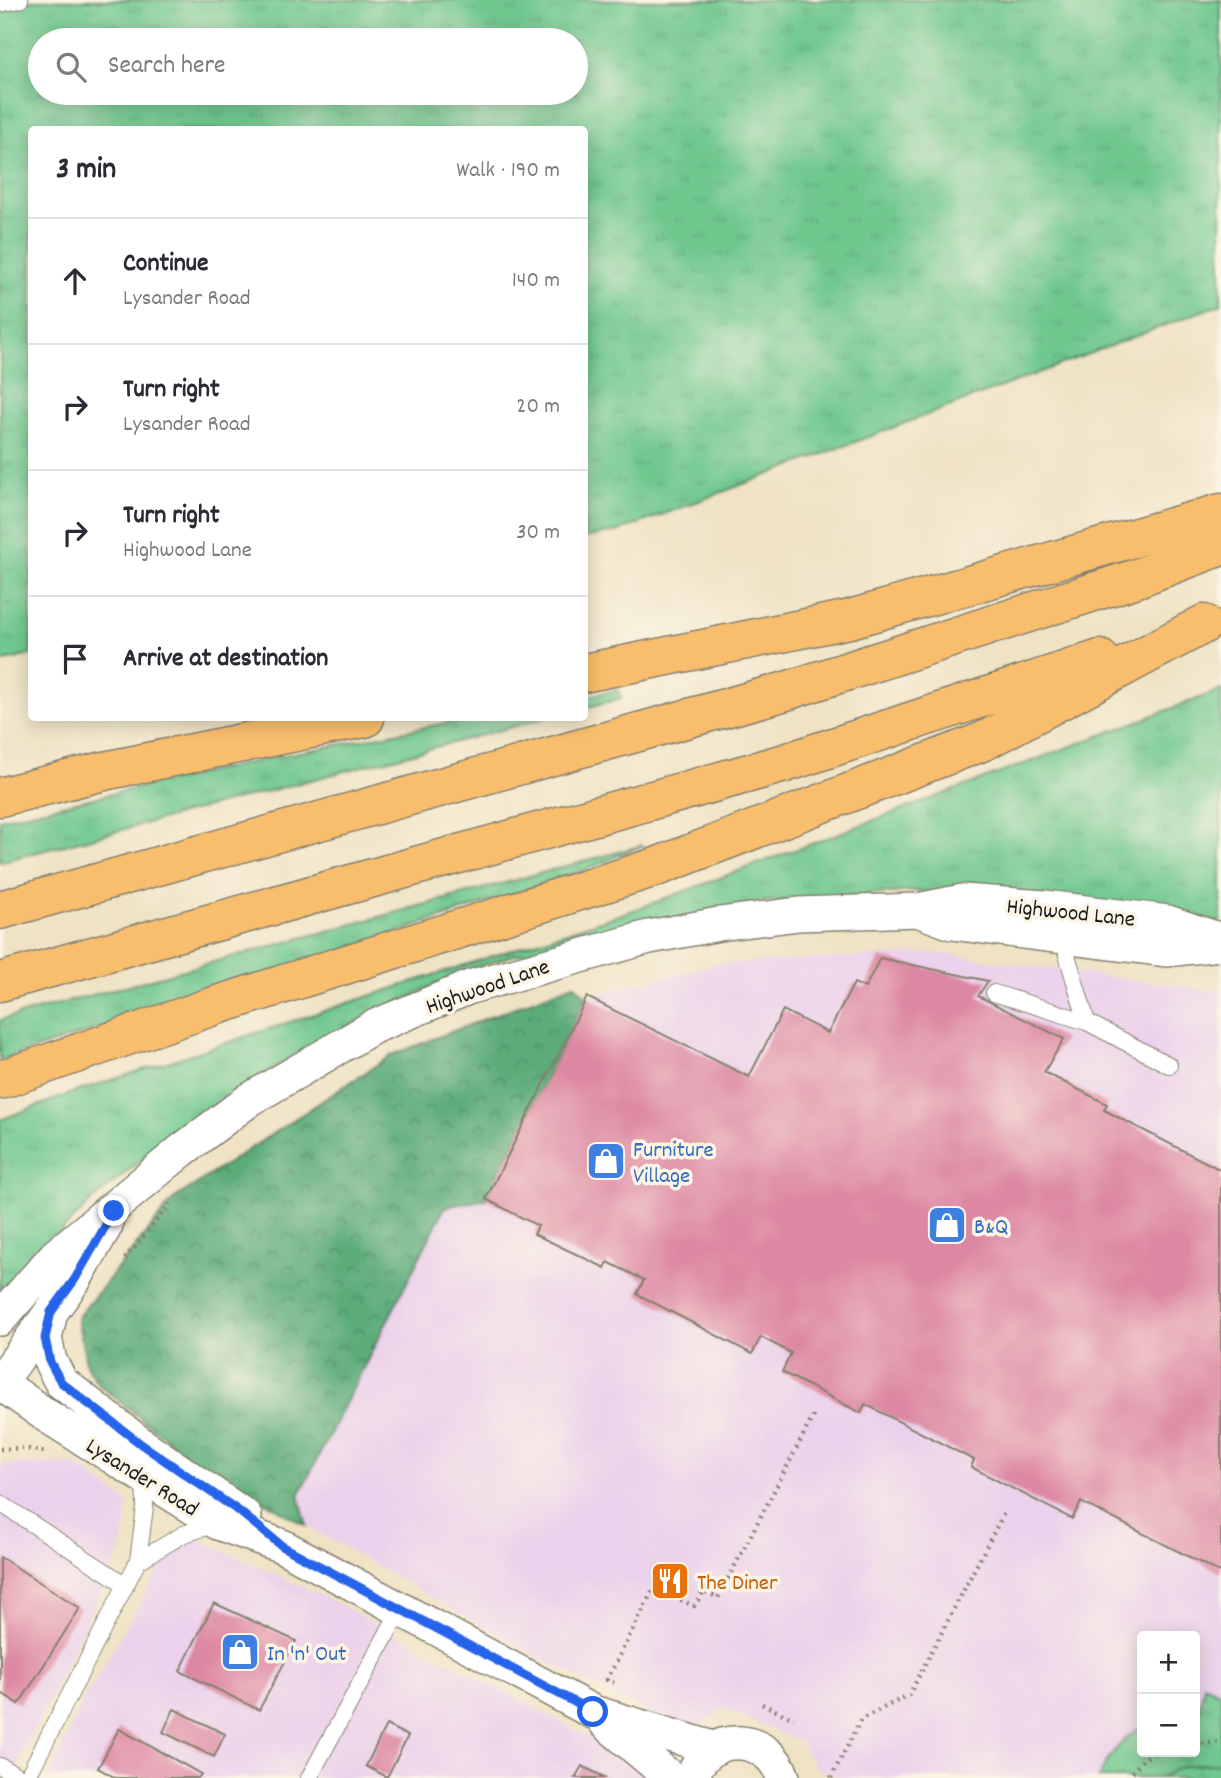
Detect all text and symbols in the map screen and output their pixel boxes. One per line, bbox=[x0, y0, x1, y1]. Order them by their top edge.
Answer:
search box bbox=[28, 28, 588, 105]
icon: search bbox=[52, 48, 90, 86]
text: Search here bbox=[108, 48, 226, 85]
text: 3 min bbox=[56, 150, 116, 193]
text: Walk · 190 m bbox=[456, 155, 560, 188]
text: Continue bbox=[123, 246, 208, 283]
icon: ahead bbox=[56, 262, 94, 300]
text: 140 m bbox=[512, 265, 560, 298]
text: Lysander Road bbox=[123, 283, 251, 316]
text: Turn right bbox=[123, 372, 220, 409]
icon: right bbox=[56, 388, 94, 426]
text: 20 m bbox=[516, 391, 560, 424]
text: Lysander Road bbox=[123, 409, 251, 442]
text: Turn right bbox=[123, 498, 220, 535]
icon: right bbox=[56, 514, 94, 552]
text: 30 m bbox=[516, 517, 560, 550]
text: Highwood Lane bbox=[123, 535, 252, 568]
icon: arrive bbox=[56, 640, 94, 678]
text: Arrive at destination bbox=[123, 641, 328, 678]
street label: Highwood Lane bbox=[1005, 891, 1136, 938]
street label: Highwood Lane bbox=[422, 952, 554, 1025]
place label: Furniture Village bbox=[633, 1135, 714, 1194]
shop icon: Furniture Village bbox=[585, 1140, 627, 1182]
route end bbox=[98, 1195, 129, 1226]
shop icon: B&Q bbox=[926, 1204, 968, 1246]
place label: B&Q bbox=[974, 1212, 1008, 1245]
street label: Lysander Road bbox=[78, 1431, 204, 1527]
restaurant icon: The Diner bbox=[649, 1560, 691, 1602]
place label: The Diner bbox=[697, 1568, 778, 1601]
shop icon: In 'n' Out bbox=[219, 1631, 261, 1673]
map controls bbox=[1137, 1631, 1200, 1757]
button: + bbox=[1137, 1631, 1200, 1694]
place label: In 'n' Out bbox=[267, 1639, 347, 1672]
button: − bbox=[1137, 1694, 1200, 1757]
route start bbox=[577, 1696, 608, 1727]

